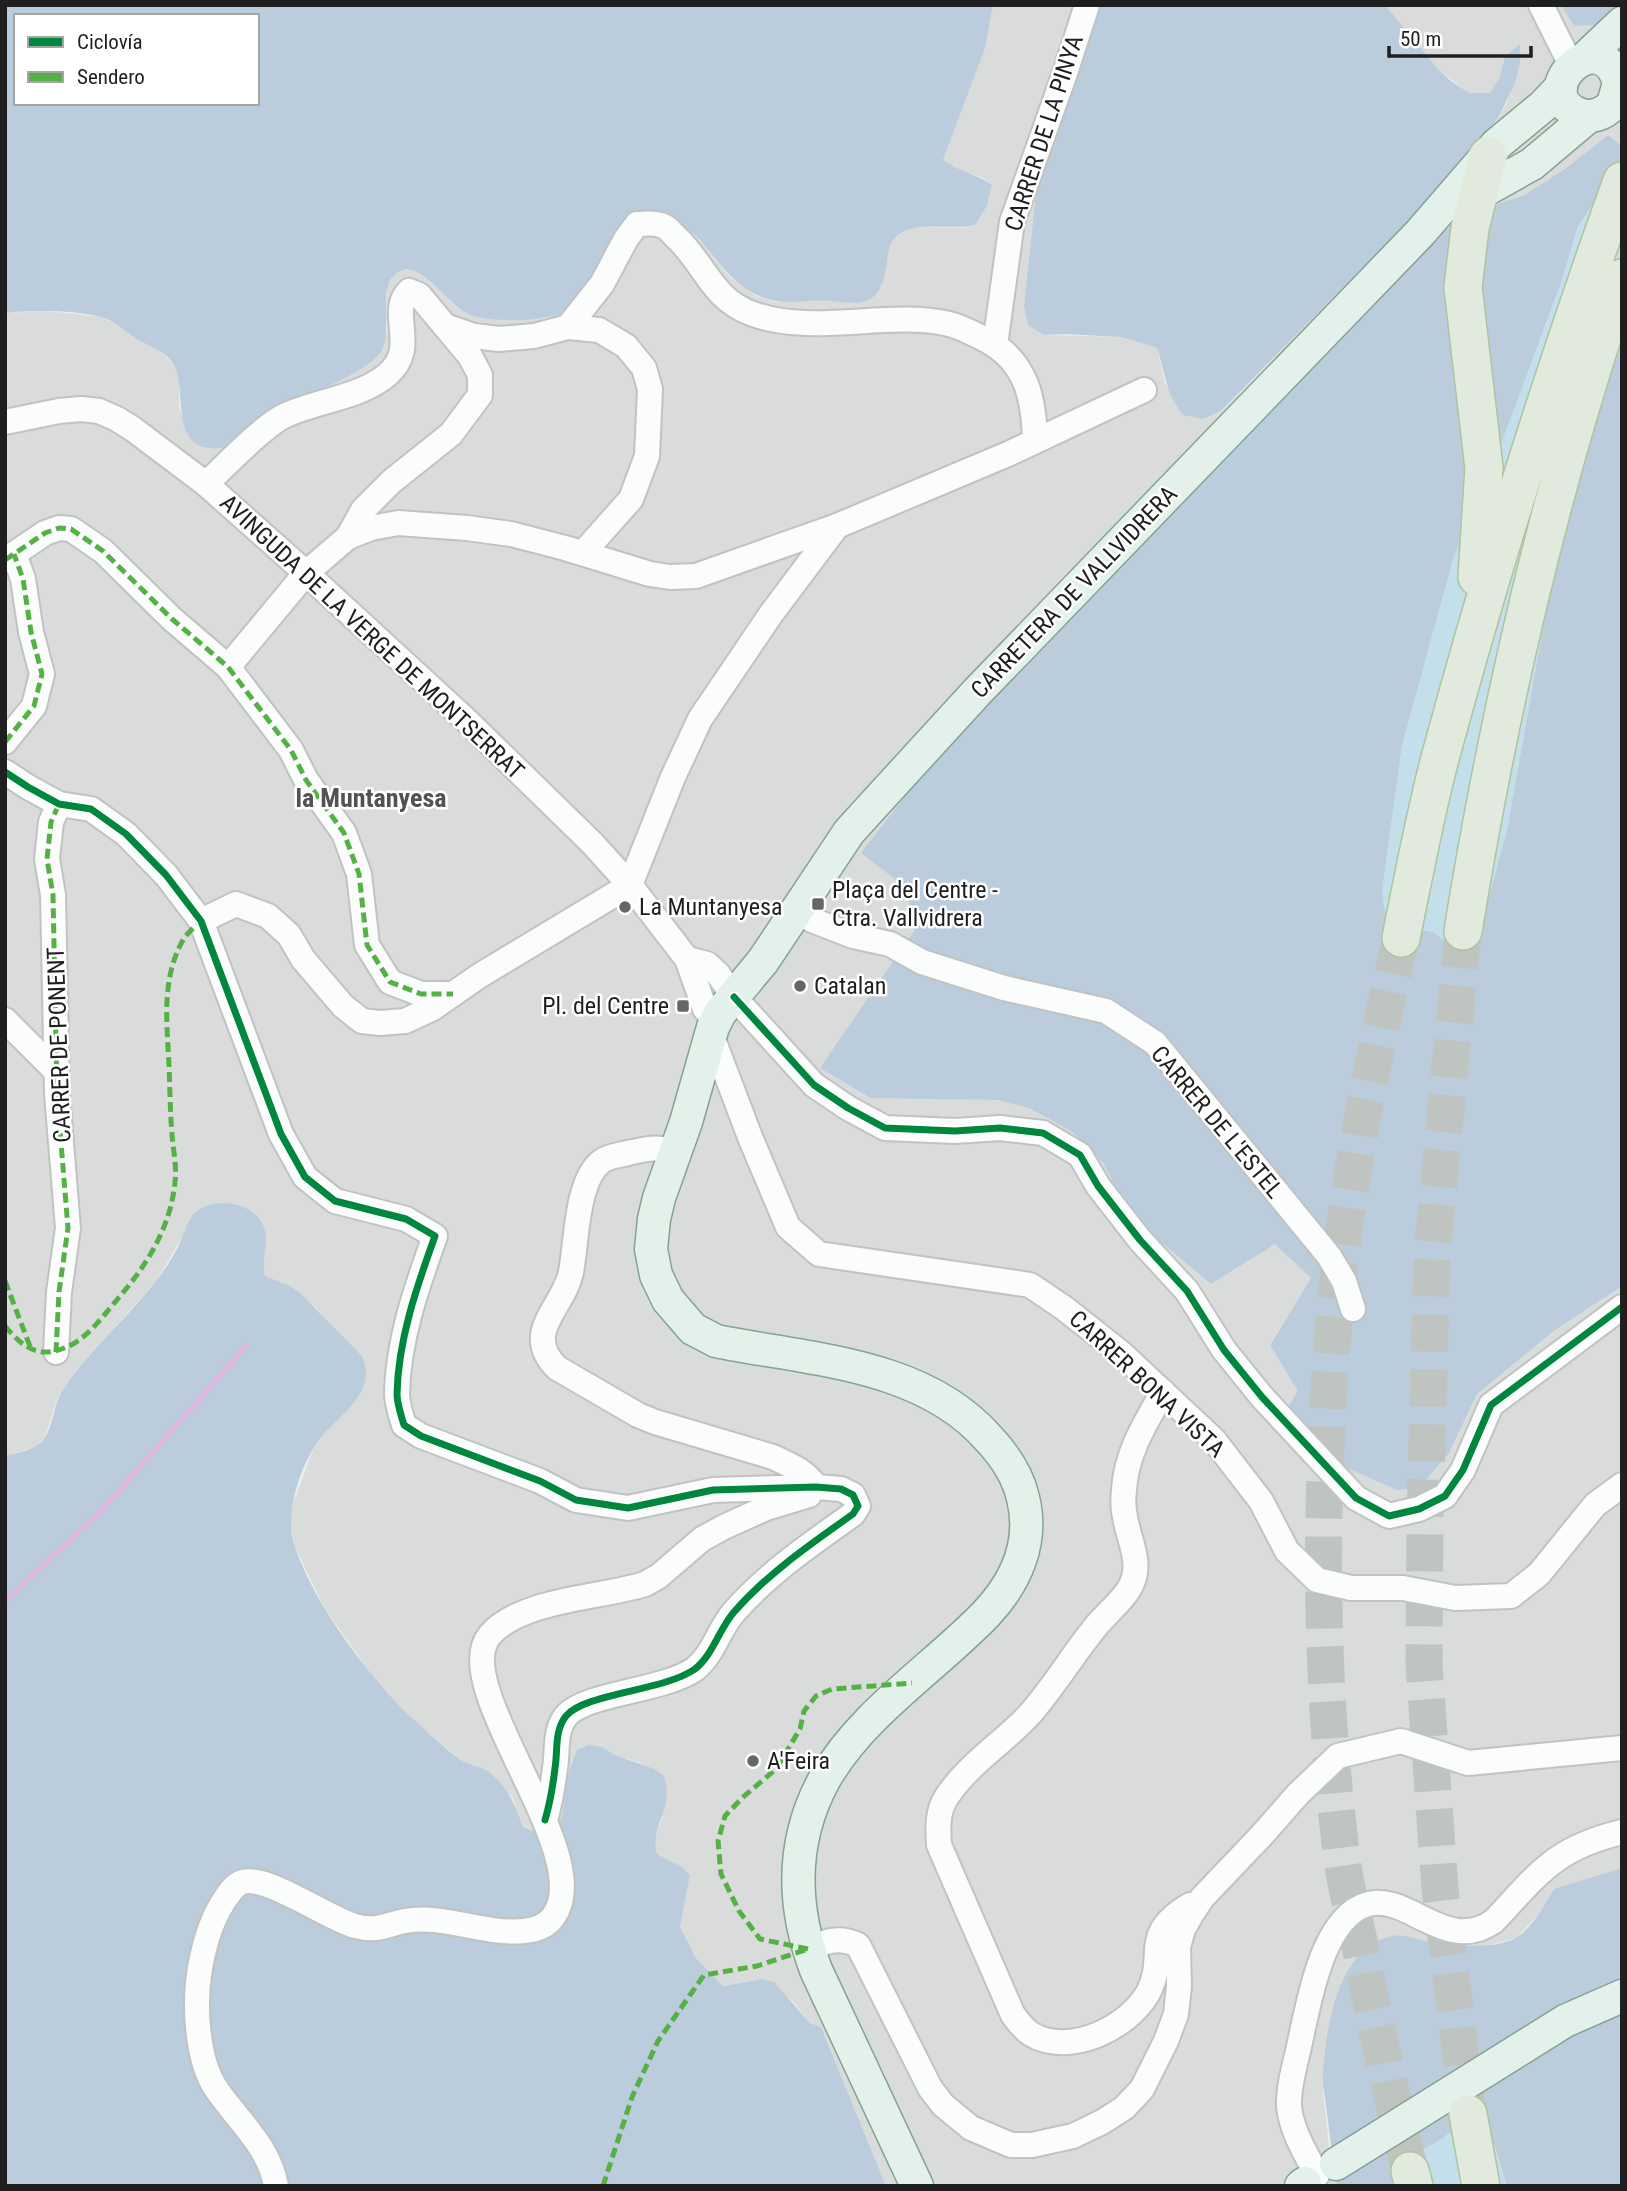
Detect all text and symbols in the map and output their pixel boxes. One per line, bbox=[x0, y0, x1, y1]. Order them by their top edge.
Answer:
legend bbox=[14, 14, 259, 105]
scale bar bbox=[1389, 14, 1531, 58]
text: 50 m bbox=[1400, 27, 1441, 51]
text: Ciclovía bbox=[77, 30, 143, 54]
street label: CARRER DE LA PINYA bbox=[999, 31, 1089, 235]
text: Sendero bbox=[77, 65, 145, 89]
street label: CARRETERA DE VALLVIDRERA bbox=[965, 480, 1183, 704]
street label: AVINGUDA DE LA VERGE DE MONTSERRAT bbox=[214, 489, 530, 785]
district label: la Muntanyesa bbox=[295, 783, 447, 813]
place label: Plaça del Centre - Ctra. Vallvidrera bbox=[832, 876, 998, 932]
place label: La Muntanyesa bbox=[639, 893, 783, 921]
marker: Plaça del Centre - Ctra. Vallvidrera bbox=[810, 896, 826, 912]
marker: La Muntanyesa bbox=[617, 899, 633, 915]
street label: CARRER DE PONENT bbox=[42, 947, 76, 1143]
place label: Catalan bbox=[814, 972, 886, 1000]
marker: Catalan bbox=[792, 978, 808, 994]
place label: Pl. del Centre bbox=[542, 992, 669, 1020]
marker: Pl. del Centre bbox=[675, 998, 691, 1014]
street label: CARRER DE L'ESTEL bbox=[1145, 1040, 1289, 1204]
street label: CARRER BONA VISTA bbox=[1063, 1305, 1231, 1463]
place label: A'Feira bbox=[767, 1747, 830, 1775]
marker: A'Feira bbox=[745, 1753, 761, 1769]

